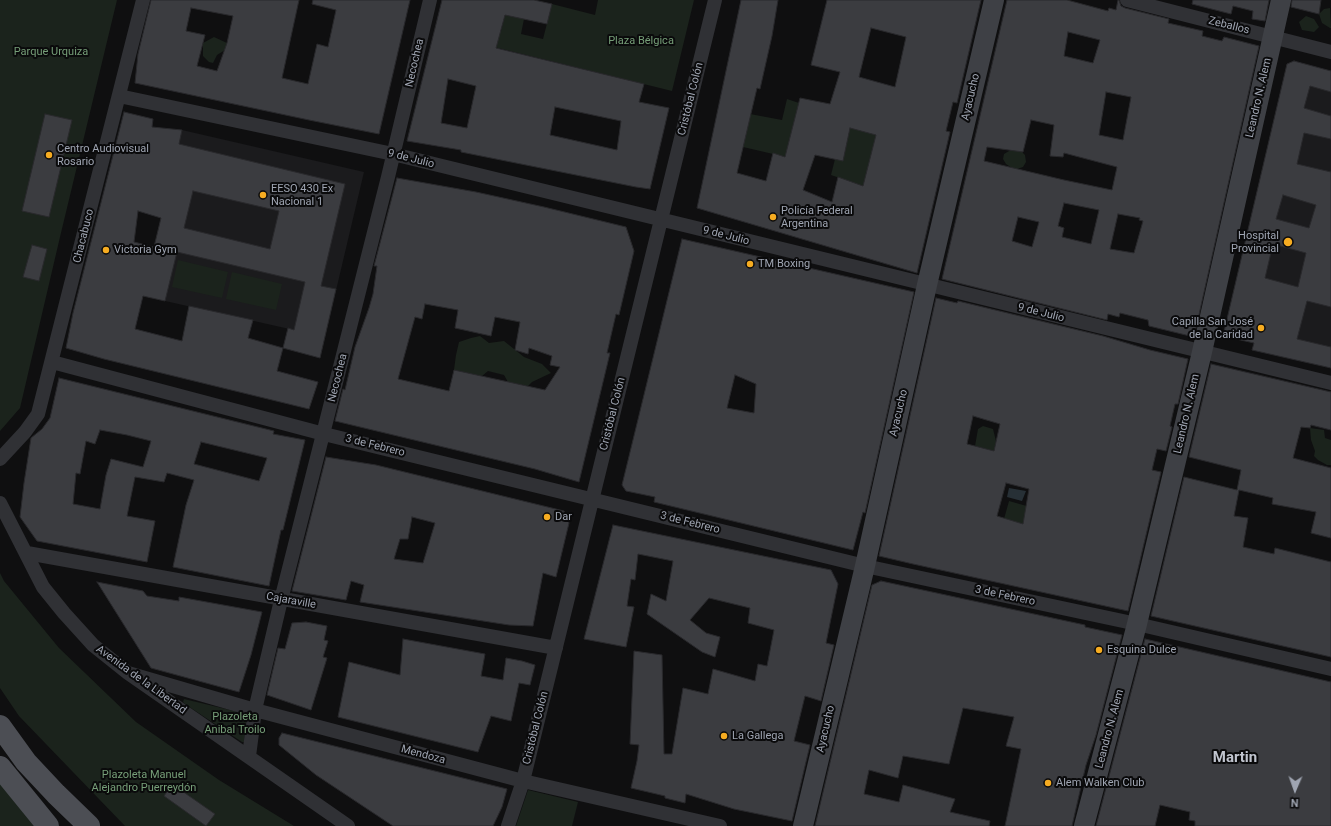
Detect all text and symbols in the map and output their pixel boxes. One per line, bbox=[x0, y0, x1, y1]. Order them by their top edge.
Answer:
street label: Zeballos bbox=[1207, 15, 1251, 37]
park label: Plaza Bélgica bbox=[608, 34, 674, 48]
street label: Necochea bbox=[403, 37, 427, 89]
park label: Parque Urquiza bbox=[14, 45, 88, 59]
street label: Leandro N. Alem bbox=[1243, 57, 1275, 139]
street label: Cristóbal Colón bbox=[676, 61, 706, 137]
street label: Ayacucho bbox=[959, 72, 983, 122]
place label: Centro Audiovisual Rosario bbox=[57, 142, 149, 168]
street label: 9 de Julio bbox=[386, 147, 436, 171]
marker: Centro Audiovisual Rosario bbox=[44, 150, 54, 160]
place label: EESO 430 Ex Nacional 1 bbox=[271, 182, 333, 208]
marker: EESO 430 Ex Nacional 1 bbox=[258, 190, 268, 200]
place label: Policía Federal Argentina bbox=[781, 204, 853, 230]
street label: Chacabuco bbox=[71, 208, 97, 264]
marker: Policía Federal Argentina bbox=[768, 212, 778, 222]
street label: 9 de Julio bbox=[701, 224, 751, 248]
place label: Hospital Provincial bbox=[1231, 229, 1279, 255]
marker: Hospital Provincial bbox=[1282, 236, 1294, 248]
place label: Victoria Gym bbox=[114, 243, 177, 257]
marker: Victoria Gym bbox=[101, 245, 111, 255]
place label: TM Boxing bbox=[758, 257, 810, 271]
marker: TM Boxing bbox=[745, 259, 755, 269]
street label: 9 de Julio bbox=[1016, 301, 1066, 325]
place label: Capilla San José de la Caridad bbox=[1172, 315, 1253, 341]
marker: Capilla San José de la Caridad bbox=[1256, 323, 1266, 333]
street label: Necochea bbox=[326, 352, 350, 404]
street label: Leandro N. Alem bbox=[1171, 373, 1203, 455]
street label: Cristóbal Colón bbox=[598, 376, 628, 452]
street label: Ayacucho bbox=[887, 388, 911, 438]
street label: 3 de Febrero bbox=[344, 432, 406, 460]
street label: 3 de Febrero bbox=[659, 509, 721, 537]
place label: Dar bbox=[555, 510, 572, 524]
marker: Dar bbox=[542, 512, 552, 522]
street label: 3 de Febrero bbox=[974, 583, 1036, 609]
street label: Cajaraville bbox=[265, 590, 317, 612]
street label: Avenida de la Libertad bbox=[93, 643, 189, 717]
place label: Esquina Dulce bbox=[1107, 643, 1176, 657]
marker: Esquina Dulce bbox=[1094, 645, 1104, 655]
street label: Leandro N. Alem bbox=[1093, 688, 1127, 770]
street label: Cristóbal Colón bbox=[521, 690, 551, 766]
street label: Ayacucho bbox=[814, 704, 838, 754]
park label: Plazoleta Anibal Troilo bbox=[204, 710, 266, 736]
place label: La Gallega bbox=[732, 729, 783, 743]
marker: La Gallega bbox=[719, 731, 729, 741]
street label: Mendoza bbox=[399, 743, 447, 767]
district label: Martin bbox=[1213, 749, 1257, 767]
park label: Plazoleta Manuel Alejandro Puerreydón bbox=[92, 768, 196, 794]
north arrow bbox=[1275, 770, 1315, 810]
place label: Alem Walken Club bbox=[1056, 776, 1144, 790]
marker: Alem Walken Club bbox=[1043, 778, 1053, 788]
text: N bbox=[1290, 796, 1299, 809]

